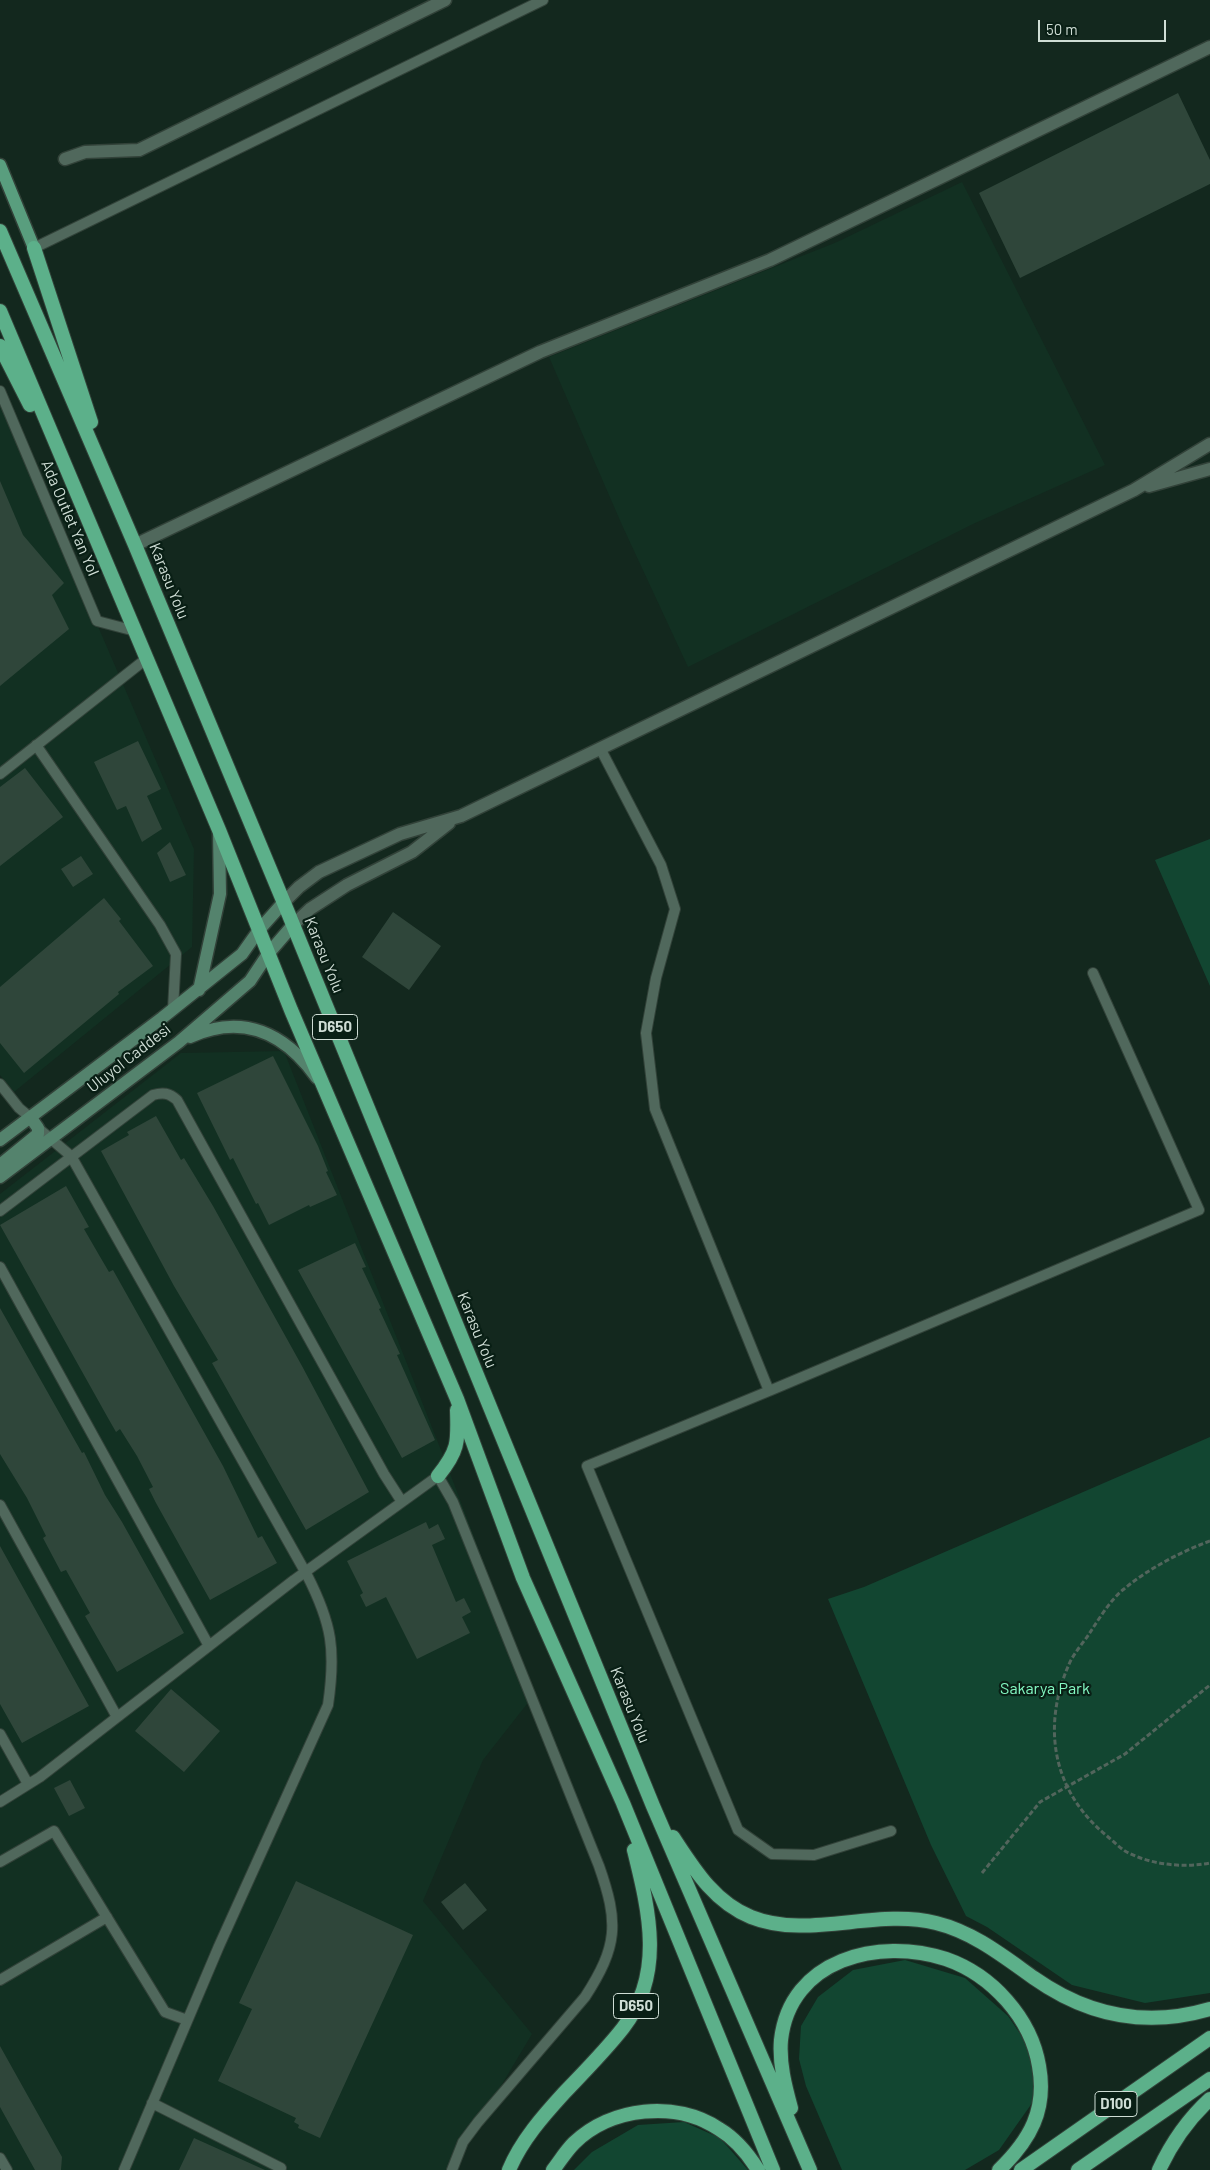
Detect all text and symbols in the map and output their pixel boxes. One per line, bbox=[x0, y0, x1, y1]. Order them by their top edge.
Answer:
scale bar bbox=[1040, 10, 1168, 42]
text: 50 m bbox=[1046, 20, 1078, 38]
street label: Ada Outlet Yan Yol bbox=[37, 457, 103, 579]
street label: Karasu Yolu bbox=[145, 540, 193, 622]
street label: Karasu Yolu bbox=[300, 914, 348, 996]
road number: D650 bbox=[312, 1014, 358, 1040]
street label: Uluyol Caddesi bbox=[83, 1019, 175, 1097]
street label: Karasu Yolu bbox=[453, 1289, 501, 1371]
street label: Karasu Yolu bbox=[606, 1664, 654, 1746]
park label: Sakarya Park bbox=[1000, 1679, 1090, 1699]
road number: D650 bbox=[614, 1994, 658, 2018]
road number: D100 bbox=[1095, 2092, 1137, 2116]

